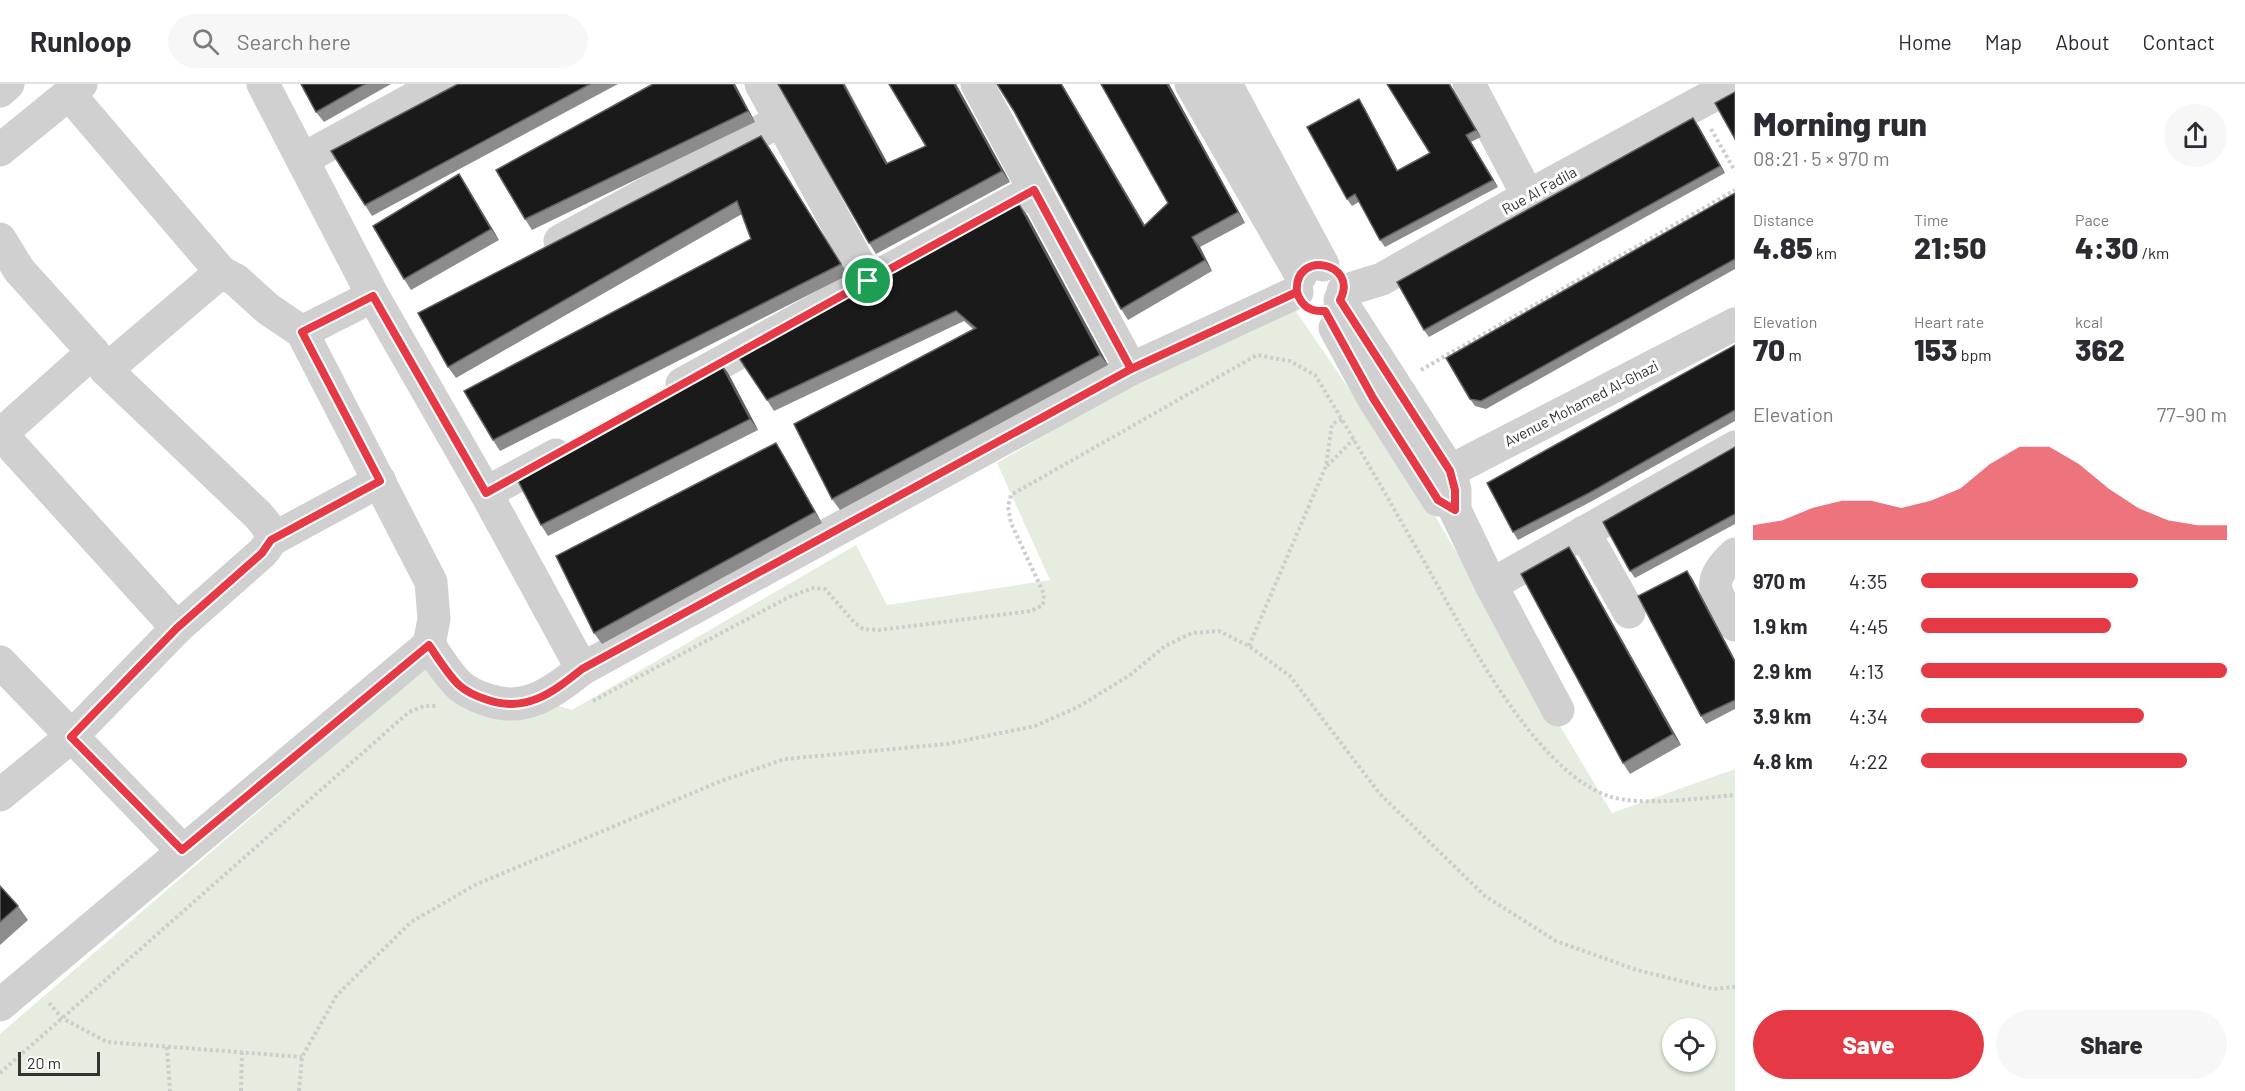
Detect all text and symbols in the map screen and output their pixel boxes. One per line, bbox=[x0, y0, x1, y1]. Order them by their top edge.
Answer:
search box bbox=[168, 14, 588, 68]
text: Runloop bbox=[30, 24, 132, 58]
icon: search bbox=[189, 25, 222, 58]
text: Search here bbox=[237, 28, 351, 54]
text: Home bbox=[1898, 29, 1952, 54]
text: Map bbox=[1985, 29, 2022, 54]
text: About bbox=[2055, 29, 2110, 54]
text: Contact bbox=[2143, 29, 2215, 54]
text: Morning run bbox=[1753, 103, 1927, 143]
button: share bbox=[2164, 104, 2227, 167]
text: 08:21 · 5 × 970 m bbox=[1753, 146, 1890, 170]
street label: Rue Al Fadila bbox=[1499, 162, 1579, 218]
text: Distance bbox=[1753, 210, 1814, 229]
text: Time bbox=[1914, 210, 1949, 229]
text: Pace bbox=[2075, 210, 2109, 229]
text: 4.85 bbox=[1753, 229, 1813, 265]
text: 21:50 bbox=[1914, 229, 1986, 265]
text: 4:30 bbox=[2075, 229, 2138, 265]
text: km bbox=[1813, 243, 1837, 262]
text: /km bbox=[2138, 243, 2169, 262]
pin bbox=[842, 255, 893, 306]
icon: arrive bbox=[851, 264, 884, 297]
text: Elevation bbox=[1753, 312, 1817, 331]
text: Heart rate bbox=[1914, 312, 1984, 331]
text: kcal bbox=[2075, 312, 2103, 331]
text: 70 bbox=[1753, 331, 1785, 367]
text: 153 bbox=[1914, 331, 1958, 367]
text: 362 bbox=[2075, 331, 2125, 367]
text: m bbox=[1785, 345, 1802, 364]
text: bpm bbox=[1958, 345, 1992, 364]
street label: Avenue Mohamed Al-Ghazi bbox=[1501, 356, 1661, 450]
text: Elevation bbox=[1753, 402, 1834, 426]
text: 77–90 m bbox=[2157, 402, 2227, 426]
text: 970 m bbox=[1753, 569, 1806, 593]
text: 4:35 bbox=[1849, 569, 1887, 593]
text: 1.9 km bbox=[1753, 614, 1807, 638]
text: 4:45 bbox=[1849, 614, 1888, 638]
text: 2.9 km bbox=[1753, 659, 1812, 683]
text: 4:13 bbox=[1849, 659, 1884, 683]
text: 3.9 km bbox=[1753, 704, 1811, 728]
text: 4:34 bbox=[1849, 704, 1888, 728]
text: 4.8 km bbox=[1753, 749, 1813, 773]
text: 4:22 bbox=[1849, 749, 1888, 773]
button: Save bbox=[1753, 1010, 1984, 1079]
button: Share bbox=[1996, 1010, 2227, 1079]
map controls bbox=[1662, 1018, 1716, 1072]
button: locate bbox=[1662, 1018, 1716, 1072]
scale bar bbox=[18, 1049, 100, 1076]
text: 20 m bbox=[27, 1053, 61, 1072]

